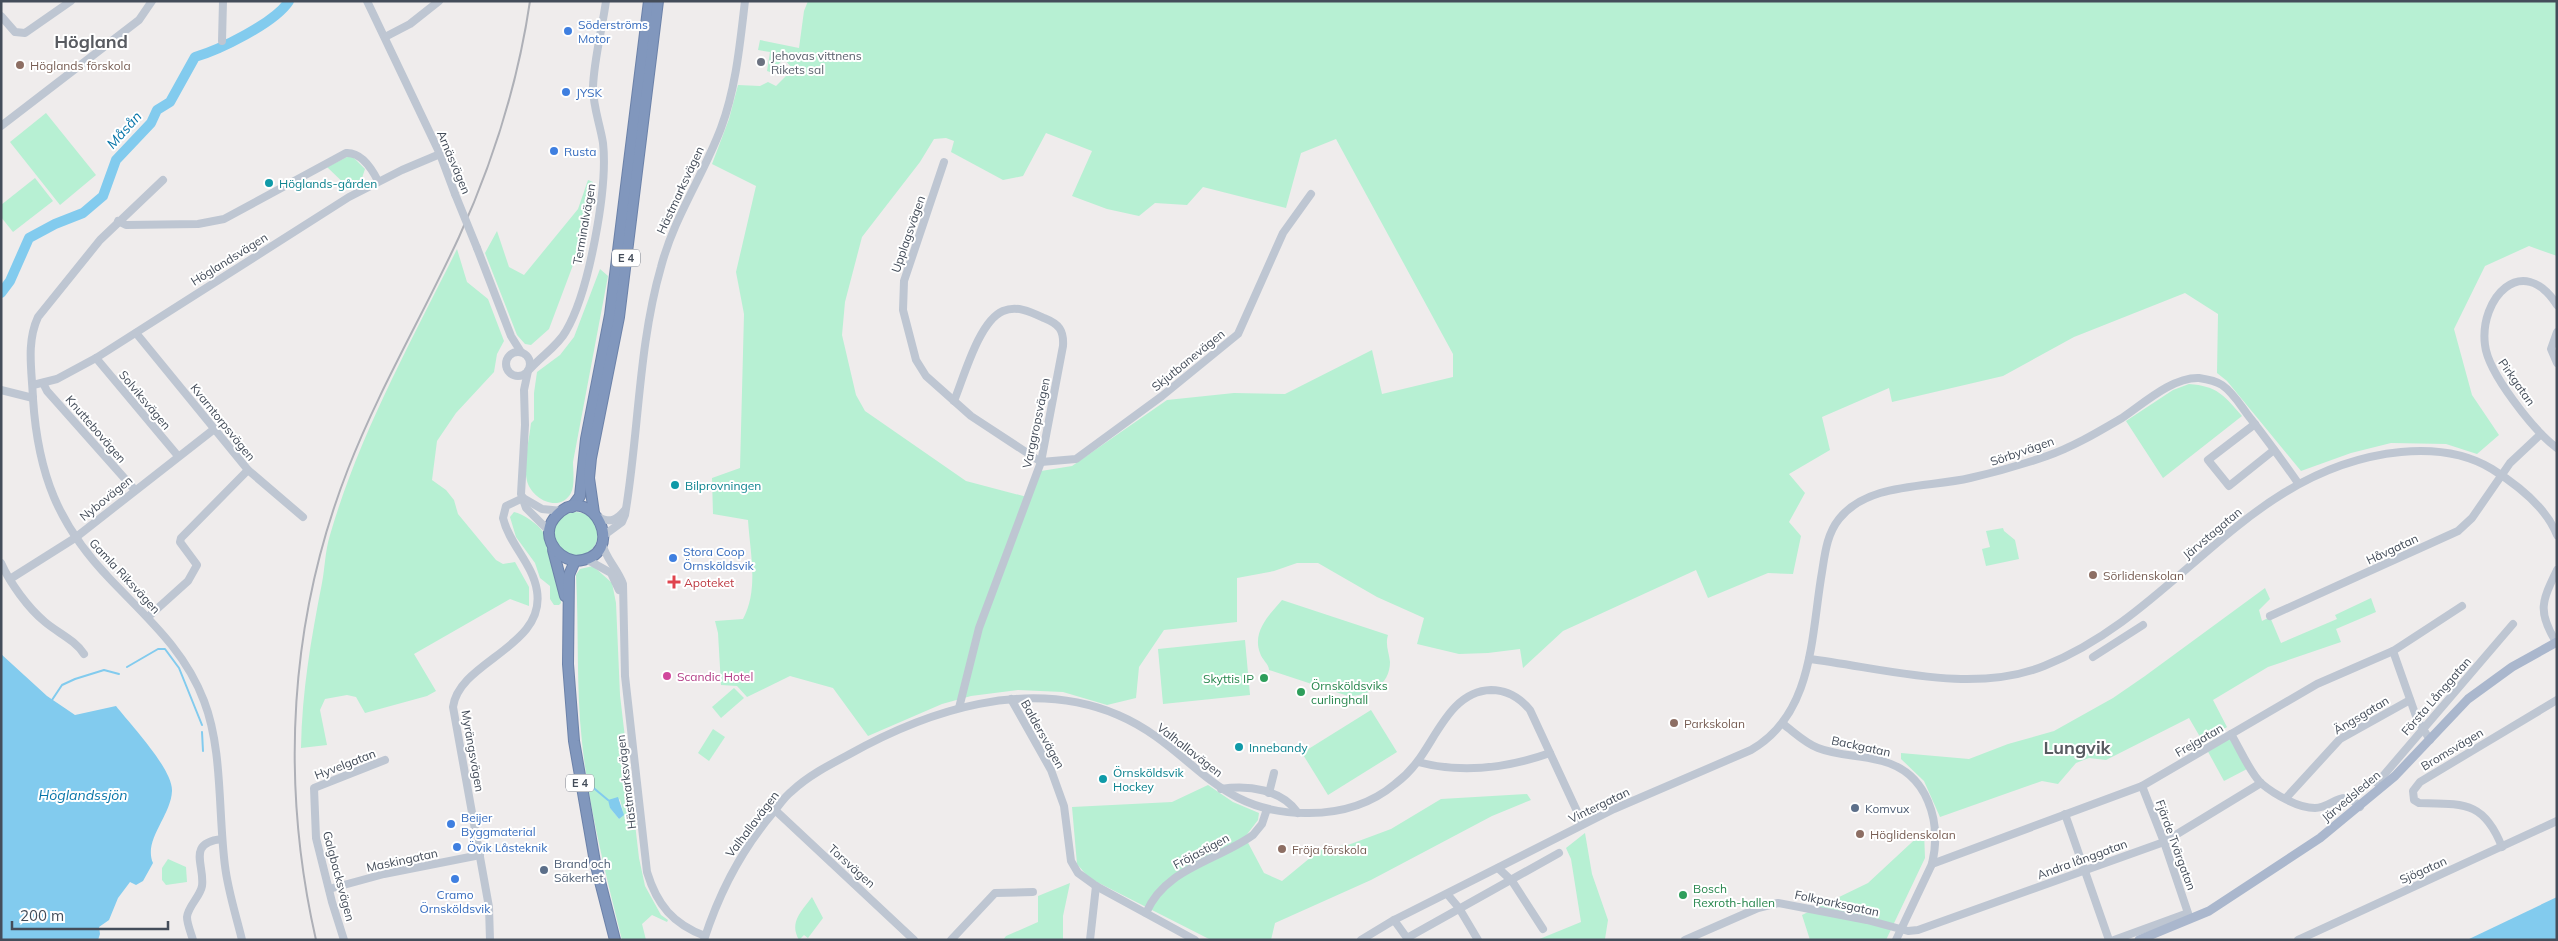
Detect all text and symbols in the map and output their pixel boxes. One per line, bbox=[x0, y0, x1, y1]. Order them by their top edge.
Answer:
place label: Söderströms Motor bbox=[578, 17, 648, 46]
marker: Söderströms Motor bbox=[562, 25, 574, 37]
district label: Högland bbox=[54, 30, 128, 53]
place label: Jehovas vittnens Rikets sal bbox=[771, 48, 862, 77]
marker: Jehovas vittnens Rikets sal bbox=[755, 56, 767, 68]
place label: Höglands förskola bbox=[30, 58, 131, 73]
marker: Höglands förskola bbox=[14, 59, 26, 71]
place label: JYSK bbox=[576, 85, 602, 100]
marker: JYSK bbox=[560, 86, 572, 98]
water label: Måsån bbox=[103, 108, 145, 152]
street label: Arnäsvägen bbox=[434, 128, 474, 196]
place label: Rusta bbox=[564, 144, 597, 159]
street label: Hästmarksvägen bbox=[653, 144, 707, 236]
marker: Rusta bbox=[548, 145, 560, 157]
place label: Höglands-gården bbox=[279, 176, 377, 191]
marker: Höglands-gården bbox=[263, 177, 275, 189]
street label: Terminalvägen bbox=[569, 182, 599, 266]
street label: Upplagsvägen bbox=[888, 193, 928, 275]
street label: Höglandsvägen bbox=[188, 229, 270, 289]
road number: E 4 bbox=[612, 250, 640, 266]
street label: Skjutbanevägen bbox=[1148, 326, 1228, 394]
street label: Pirkgatan bbox=[2495, 356, 2539, 408]
street label: Solviksvägen bbox=[116, 367, 174, 433]
street label: Varggropsvägen bbox=[1019, 376, 1053, 470]
street label: Kvarntorpsvägen bbox=[187, 380, 259, 464]
street label: Knuttebovägen bbox=[63, 392, 129, 466]
street label: Sörbyvägen bbox=[1988, 433, 2056, 469]
street label: Nybovägen bbox=[77, 472, 135, 524]
place label: Bilprovningen bbox=[685, 478, 761, 493]
marker: Bilprovningen bbox=[669, 479, 681, 491]
street label: Järvstagatan bbox=[2179, 504, 2245, 562]
street label: Håvgatan bbox=[2364, 530, 2420, 568]
street label: Gamla Riksvägen bbox=[86, 535, 164, 617]
place label: Stora Coop Örnsköldsvik bbox=[683, 544, 755, 573]
marker: Stora Coop Örnsköldsvik bbox=[667, 552, 679, 564]
place label: Sörlidenskolan bbox=[2103, 568, 2184, 583]
marker: Sörlidenskolan bbox=[2087, 569, 2099, 581]
place label: Apoteket bbox=[684, 575, 734, 590]
marker: Apoteket bbox=[668, 576, 680, 588]
street label: Första Långgatan bbox=[2398, 654, 2474, 738]
place label: Scandic Hotel bbox=[677, 669, 753, 684]
marker: Scandic Hotel bbox=[661, 670, 673, 682]
place label: Skyttis IP bbox=[1203, 671, 1254, 686]
marker: Skyttis IP bbox=[1258, 672, 1270, 684]
place label: Örnsköldsviks curlinghall bbox=[1311, 678, 1388, 707]
marker: Örnsköldsviks curlinghall bbox=[1295, 686, 1307, 698]
street label: Ängsgatan bbox=[2331, 693, 2391, 737]
street label: Baldersvägen bbox=[1018, 697, 1068, 771]
street label: Myrängsvägen bbox=[458, 709, 488, 793]
place label: Parkskolan bbox=[1684, 716, 1745, 731]
marker: Parkskolan bbox=[1668, 717, 1680, 729]
street label: Valhallavägen bbox=[1154, 720, 1226, 780]
street label: Frejgatan bbox=[2172, 720, 2226, 760]
street label: Bromsvägen bbox=[2418, 725, 2486, 773]
street label: Backgatan bbox=[1830, 732, 1892, 760]
street label: Hästmarksvägen bbox=[613, 734, 639, 830]
district label: Lungvik bbox=[2043, 736, 2112, 759]
place label: Innebandy bbox=[1249, 740, 1308, 755]
marker: Innebandy bbox=[1233, 741, 1245, 753]
street label: Hyvelgatan bbox=[312, 745, 378, 783]
place label: Örnsköldsvik Hockey bbox=[1113, 765, 1185, 794]
street label: Järvedsleden bbox=[2319, 767, 2383, 825]
marker: Örnsköldsvik Hockey bbox=[1097, 773, 1109, 785]
road number: E 4 bbox=[566, 774, 594, 791]
street label: Vintergatan bbox=[1566, 784, 1632, 826]
water label: Höglandssjön bbox=[39, 786, 127, 804]
street label: Valhallavägen bbox=[722, 788, 782, 860]
street label: Fjärde Tvärgatan bbox=[2153, 798, 2199, 892]
place label: Komvux bbox=[1865, 801, 1910, 816]
marker: Komvux bbox=[1849, 802, 1861, 814]
place label: Beijer Byggmaterial bbox=[461, 810, 536, 839]
marker: Beijer Byggmaterial bbox=[445, 818, 457, 830]
place label: Höglidenskolan bbox=[1870, 827, 1956, 842]
marker: Höglidenskolan bbox=[1854, 828, 1866, 840]
street label: Galgbacksvägen bbox=[320, 829, 358, 923]
street label: Fröjastigen bbox=[1170, 830, 1232, 872]
street label: Andra långgatan bbox=[2035, 836, 2129, 882]
place label: Övik Låsteknik bbox=[467, 840, 548, 855]
marker: Övik Låsteknik bbox=[451, 841, 463, 853]
street label: Torsvägen bbox=[826, 841, 878, 891]
place label: Fröja förskola bbox=[1292, 842, 1367, 857]
marker: Fröja förskola bbox=[1276, 843, 1288, 855]
street label: Maskingatan bbox=[365, 845, 439, 875]
street label: Sjögatan bbox=[2397, 853, 2449, 887]
place label: Brand och Säkerhet bbox=[554, 856, 611, 885]
marker: Brand och Säkerhet bbox=[538, 864, 550, 876]
marker: Cramo Örnsköldsvik bbox=[449, 873, 461, 885]
place label: Bosch Rexroth-hallen bbox=[1693, 881, 1775, 910]
place label: Cramo Örnsköldsvik bbox=[420, 887, 491, 916]
street label: Folkparksgatan bbox=[1793, 887, 1881, 919]
marker: Bosch Rexroth-hallen bbox=[1677, 889, 1689, 901]
scale bar bbox=[12, 898, 169, 930]
text: 200 m bbox=[20, 906, 64, 925]

